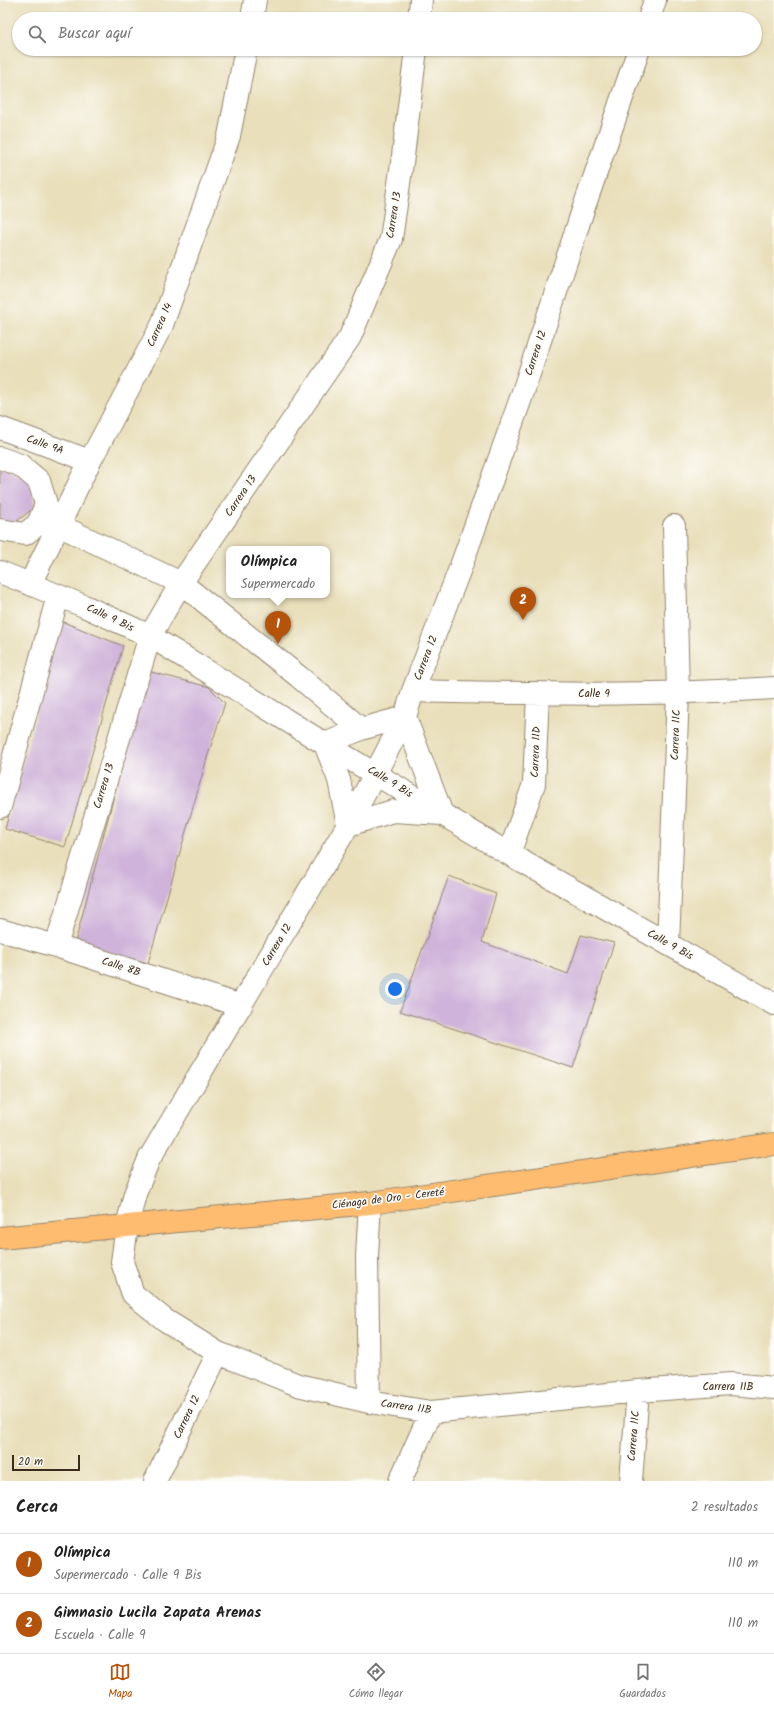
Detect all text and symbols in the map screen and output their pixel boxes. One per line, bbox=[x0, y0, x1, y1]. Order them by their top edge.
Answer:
search box bbox=[12, 12, 762, 56]
text: Buscar aquí bbox=[58, 22, 131, 46]
icon: search bbox=[26, 23, 48, 45]
street label: Carrera 13 bbox=[381, 190, 407, 240]
street label: Carrera 14 bbox=[142, 300, 178, 350]
street label: Carrera 12 bbox=[520, 328, 552, 378]
street label: Calle 9A bbox=[24, 430, 66, 460]
street label: Carrera 13 bbox=[220, 472, 262, 520]
popup bbox=[226, 546, 330, 598]
text: Olímpica bbox=[241, 550, 297, 574]
text: Supermercado bbox=[241, 574, 315, 595]
pin: 2 bbox=[510, 587, 536, 620]
street label: Calle 9 Bis bbox=[83, 599, 137, 637]
pin: 1 bbox=[265, 611, 291, 644]
street label: Carrera 12 bbox=[409, 633, 443, 683]
street label: Calle 9 bbox=[578, 685, 611, 703]
street label: Carrera 11C bbox=[666, 709, 686, 761]
street label: Carrera 11D bbox=[526, 726, 546, 778]
street label: Carrera 13 bbox=[89, 761, 119, 811]
street label: Calle 9 Bis bbox=[364, 761, 417, 803]
street label: Carrera 12 bbox=[257, 920, 297, 970]
street label: Calle 9 Bis bbox=[644, 925, 697, 965]
street label: Calle 8B bbox=[99, 952, 143, 982]
your location bbox=[385, 979, 405, 999]
street label: Ciénaga de Oro - Cereté bbox=[331, 1183, 446, 1215]
street label: Carrera 11B bbox=[702, 1378, 754, 1396]
street label: Carrera 12 bbox=[169, 1392, 205, 1442]
street label: Carrera 11B bbox=[379, 1395, 433, 1419]
street label: Carrera 11C bbox=[623, 1410, 645, 1462]
scale bar bbox=[12, 1453, 80, 1472]
text: 20 m bbox=[18, 1453, 43, 1471]
text: Cerca bbox=[16, 1494, 58, 1521]
text: 2 resultados bbox=[691, 1497, 758, 1518]
text: Olímpica bbox=[54, 1541, 110, 1565]
text: 1 bbox=[27, 1553, 31, 1574]
text: 110 m bbox=[728, 1553, 758, 1574]
text: Supermercado · Calle 9 Bis bbox=[54, 1565, 202, 1586]
text: Gimnasio Lucila Zapata Arenas bbox=[54, 1601, 261, 1625]
text: 2 bbox=[25, 1613, 33, 1634]
text: 110 m bbox=[728, 1613, 758, 1634]
text: Escuela · Calle 9 bbox=[54, 1625, 145, 1646]
tab: Mapa bbox=[108, 1661, 132, 1703]
tab: Cómo llegar bbox=[349, 1661, 403, 1703]
tab: Guardados bbox=[619, 1661, 666, 1703]

